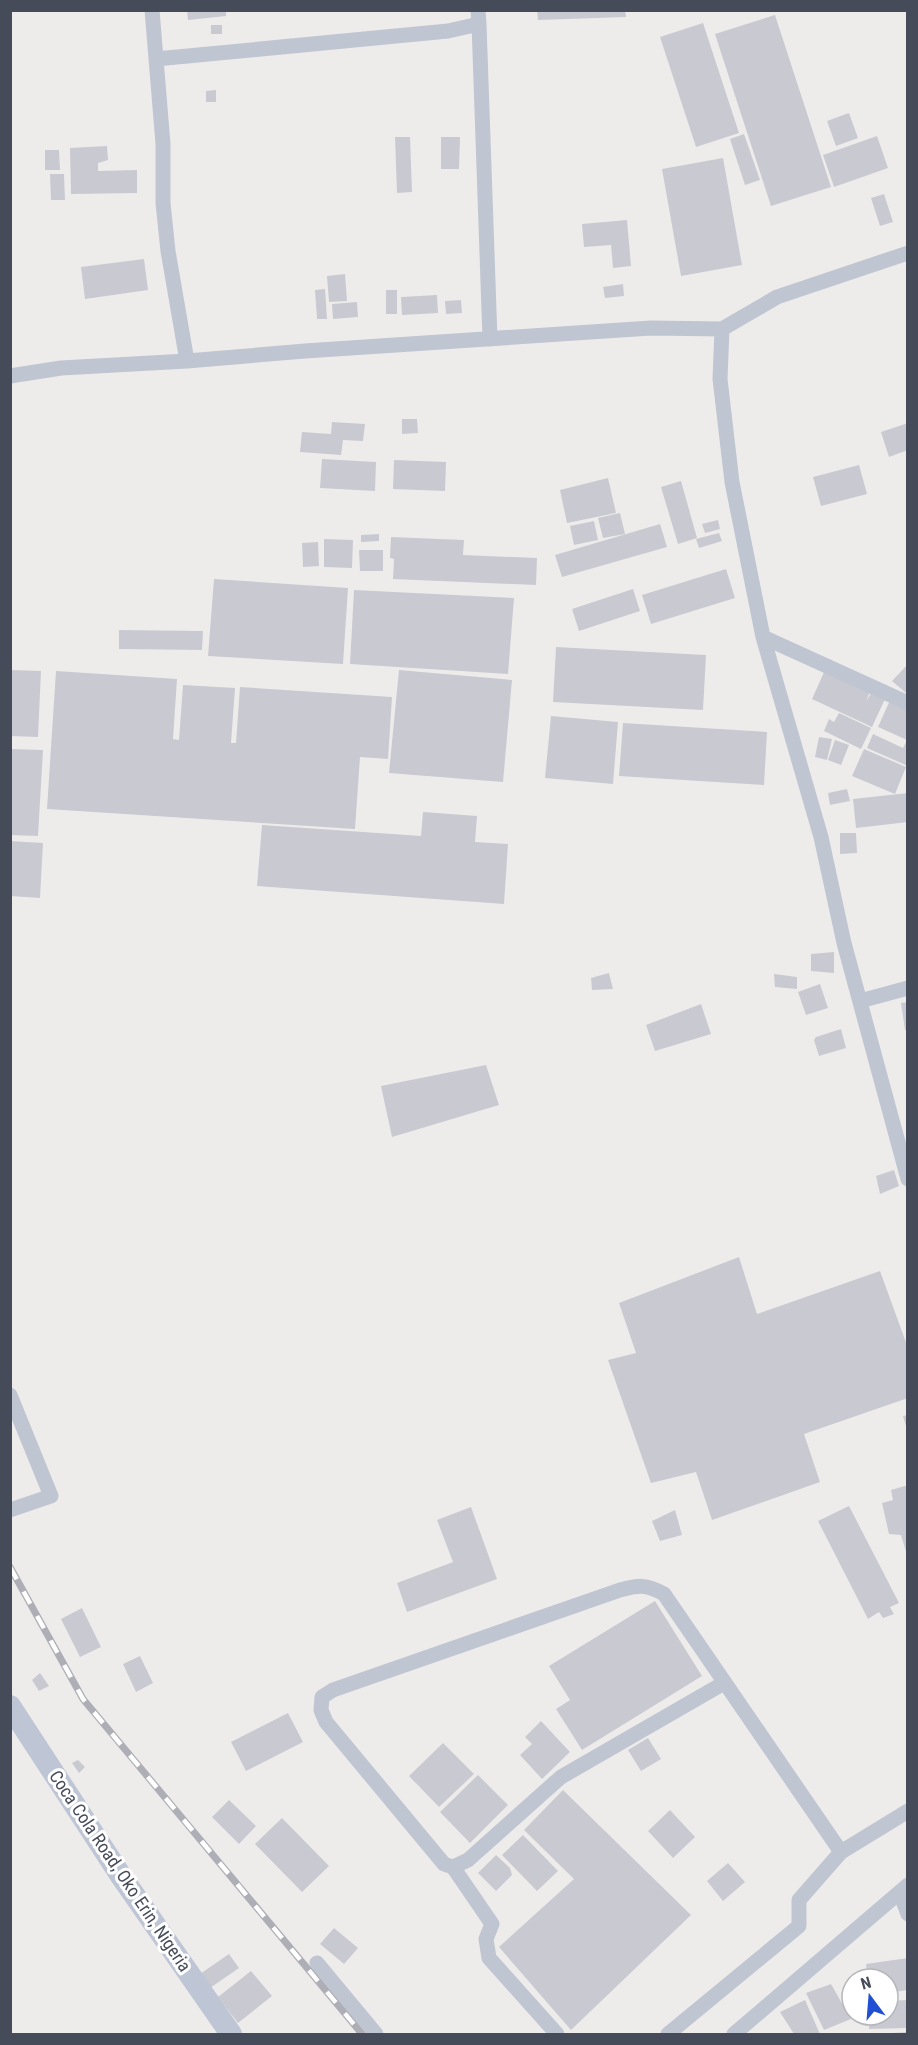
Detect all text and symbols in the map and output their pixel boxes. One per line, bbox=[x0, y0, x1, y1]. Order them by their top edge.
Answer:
street label: Coca Cola Road, Oko Erin, Nigeria bbox=[45, 1766, 196, 1975]
north arrow bbox=[840, 1967, 900, 2027]
text: N bbox=[859, 1973, 873, 1994]

